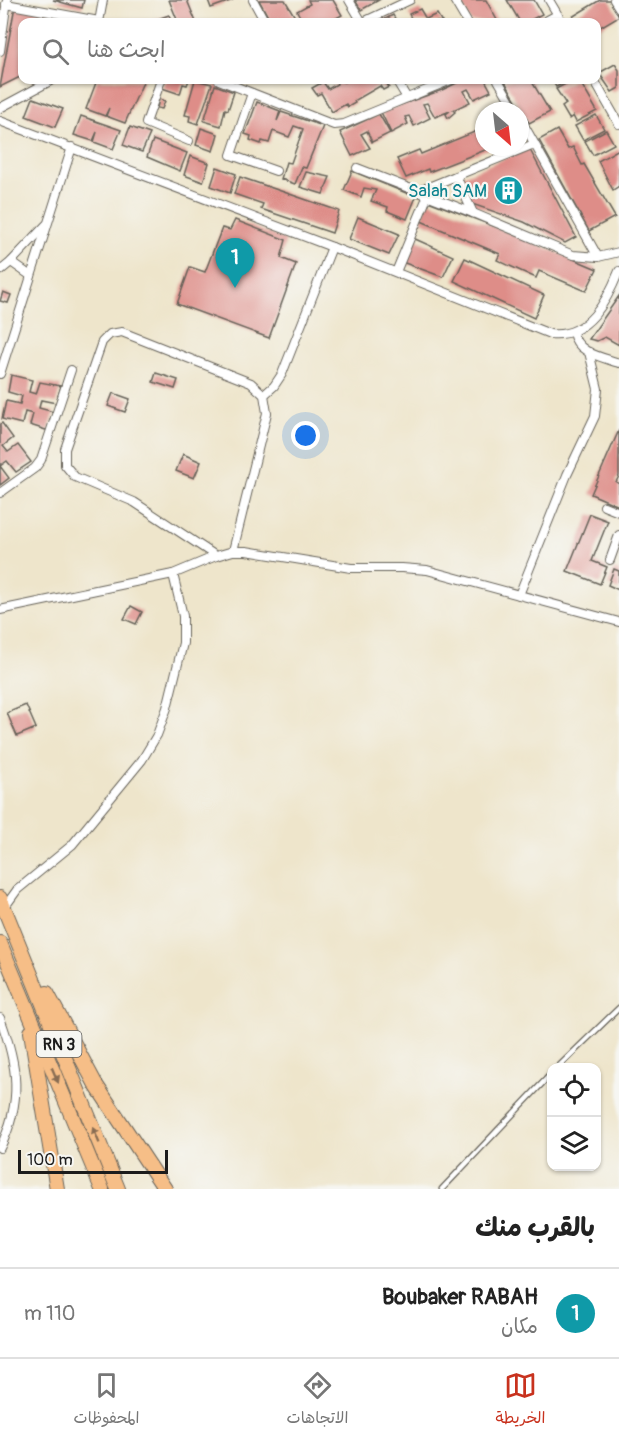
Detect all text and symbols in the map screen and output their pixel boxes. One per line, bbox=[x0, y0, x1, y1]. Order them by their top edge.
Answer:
search box bbox=[18, 18, 601, 84]
icon: search bbox=[39, 35, 72, 68]
text: ابحث هنا bbox=[87, 36, 165, 64]
north arrow bbox=[475, 102, 529, 156]
building icon: Salah SAM bbox=[492, 175, 524, 207]
place label: Salah SAM bbox=[408, 180, 487, 203]
pin: 1 bbox=[216, 238, 254, 288]
your location bbox=[291, 421, 320, 450]
road number: RN 3 bbox=[36, 1031, 82, 1057]
map controls bbox=[547, 1063, 601, 1171]
button: locate bbox=[547, 1063, 601, 1117]
one-way arrow bbox=[50, 1066, 60, 1084]
button: layers bbox=[547, 1117, 601, 1171]
one-way arrow bbox=[91, 1126, 100, 1144]
scale bar bbox=[18, 1147, 168, 1174]
text: 100 m bbox=[27, 1150, 73, 1170]
text: بالقرب منك bbox=[475, 1212, 595, 1244]
text: Boubaker RABAH bbox=[382, 1283, 538, 1311]
text: 110 m bbox=[24, 1301, 75, 1326]
text: 1 bbox=[572, 1301, 579, 1326]
text: مكان bbox=[501, 1314, 538, 1339]
tab: المحفوظات bbox=[74, 1369, 139, 1432]
tab: الاتجاهات bbox=[287, 1369, 348, 1432]
tab: الخريطة bbox=[496, 1369, 545, 1432]

